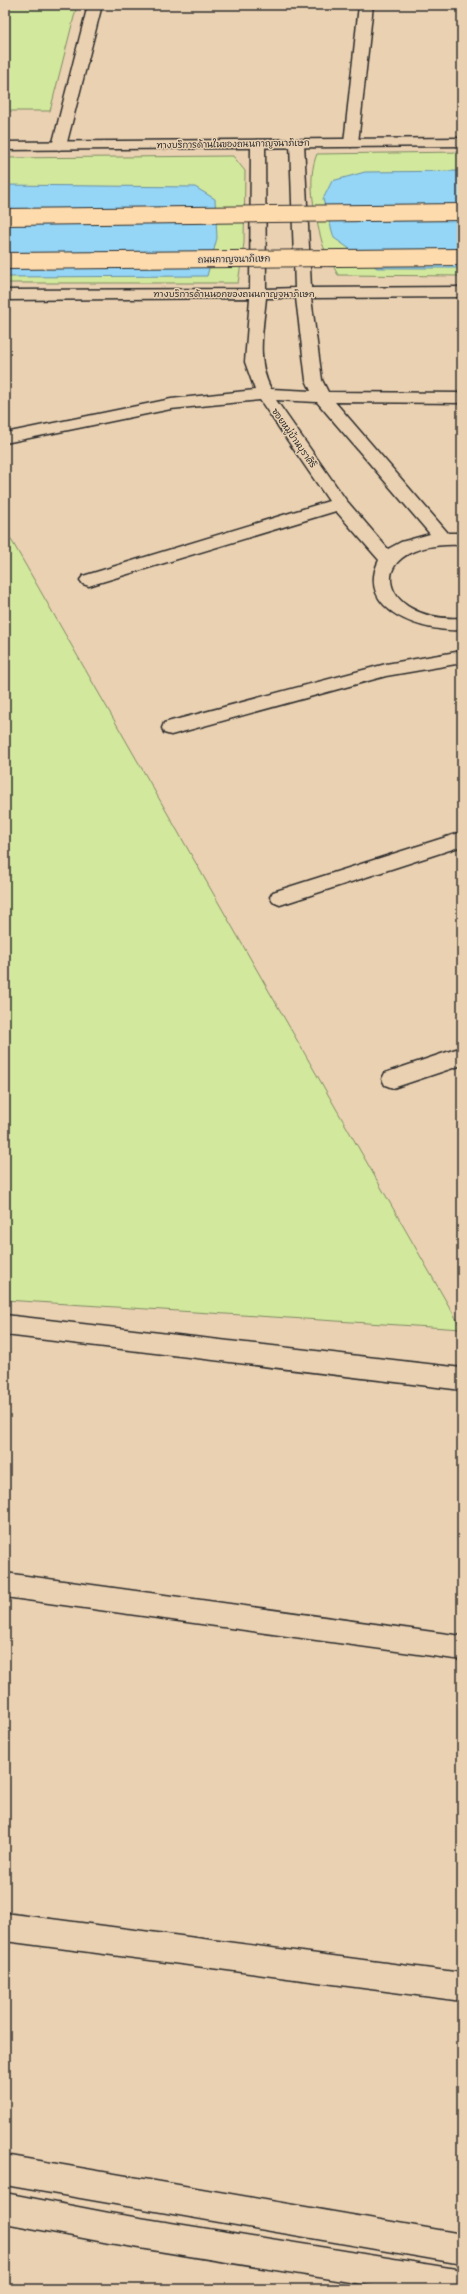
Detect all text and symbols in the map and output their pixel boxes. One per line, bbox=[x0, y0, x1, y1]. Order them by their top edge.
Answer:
street label: ทางบริการด้านในของถนนกาญจนาภิเษก bbox=[156, 138, 310, 151]
street label: ถนนกาญจนาภิเษก bbox=[198, 253, 271, 266]
street label: ทางบริการด้านนอกของถนนกาญจนาภิเษก bbox=[153, 289, 315, 300]
street label: ซอยหมู่บ้านบุราศิริ bbox=[268, 406, 319, 471]

